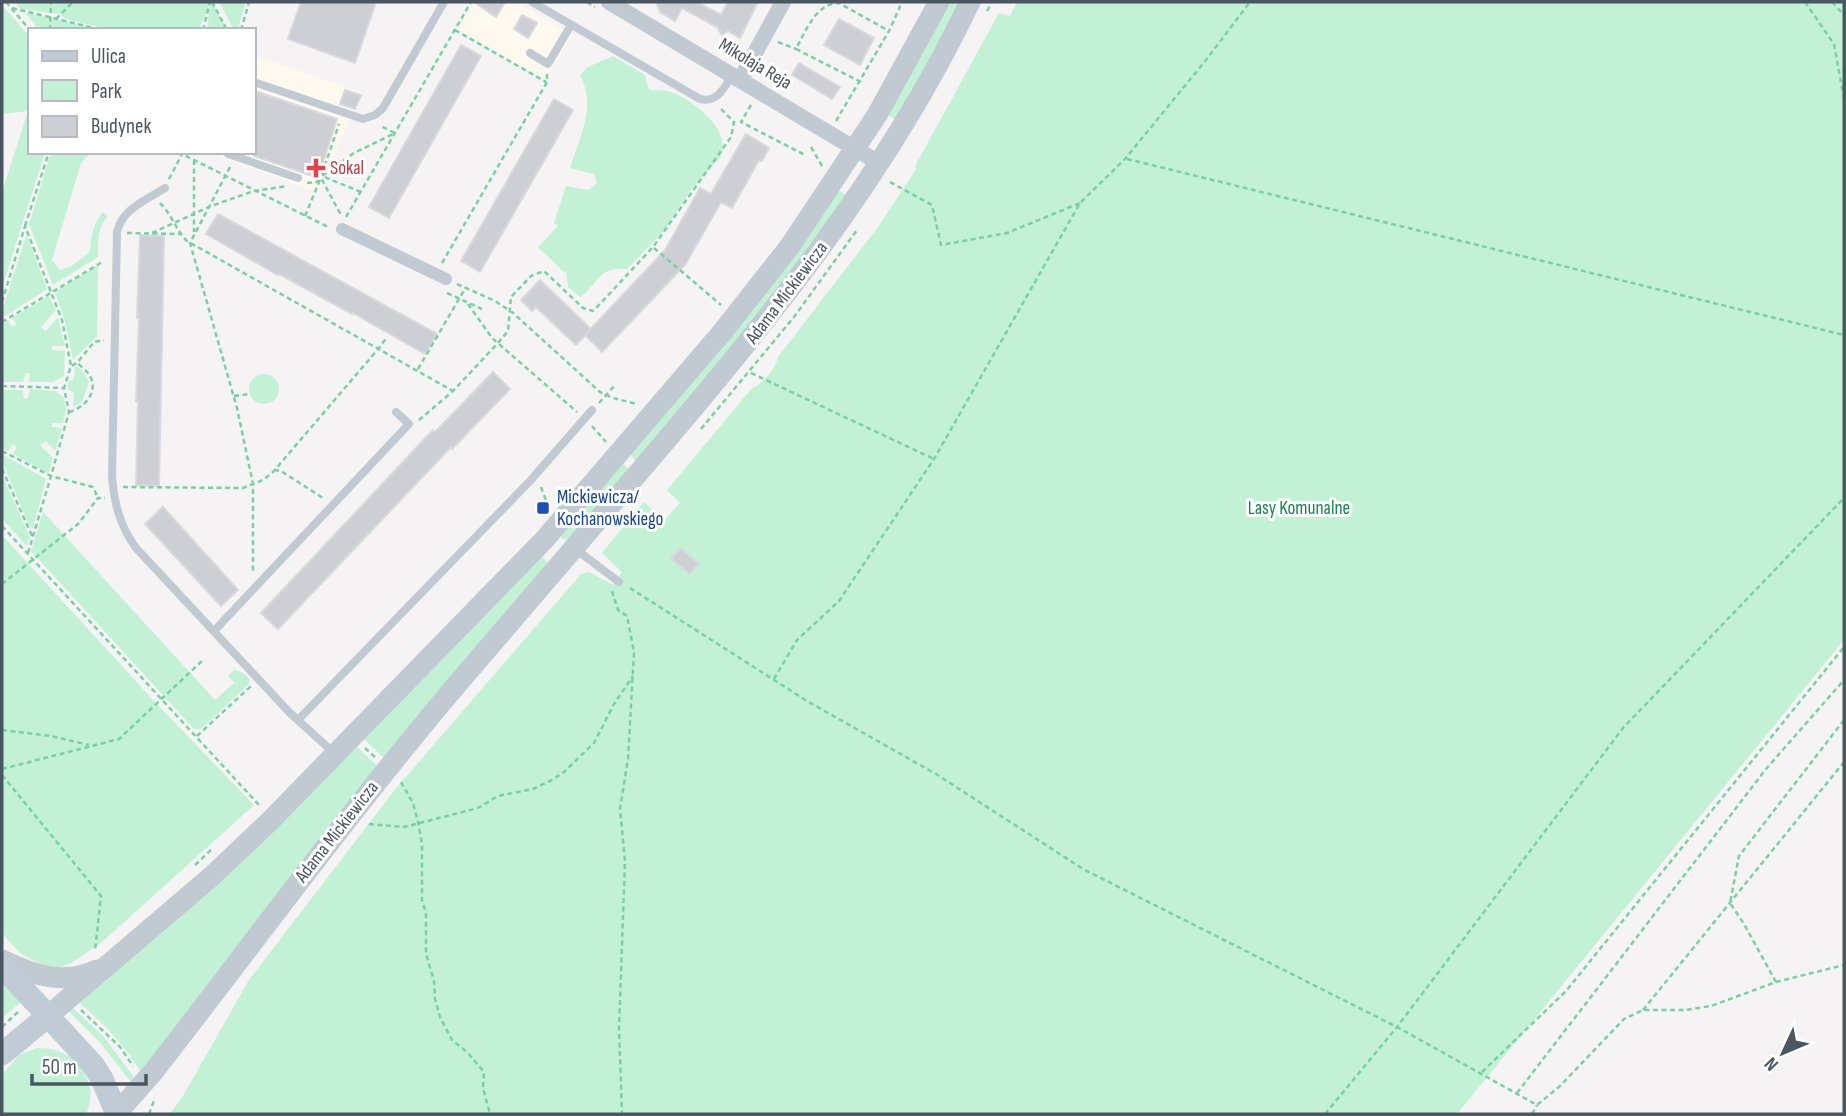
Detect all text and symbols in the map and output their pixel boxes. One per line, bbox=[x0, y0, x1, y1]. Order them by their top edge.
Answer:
legend bbox=[28, 28, 256, 154]
street label: Mikołaja Reja bbox=[714, 33, 796, 95]
text: Ulica bbox=[91, 44, 126, 69]
text: Park bbox=[91, 79, 122, 104]
text: Budynek bbox=[91, 114, 151, 139]
place label: Sokal bbox=[330, 157, 364, 180]
marker: Sokal bbox=[308, 160, 324, 176]
street label: Adama Mickiewicza bbox=[740, 237, 833, 350]
place label: Mickiewicza/ Kochanowskiego bbox=[557, 486, 663, 531]
park label: Lasy Komunalne bbox=[1248, 497, 1350, 520]
marker: Mickiewicza/ Kochanowskiego bbox=[535, 500, 551, 516]
street label: Adama Mickiewicza bbox=[290, 777, 384, 888]
north arrow bbox=[1748, 1018, 1818, 1088]
scale bar bbox=[32, 1042, 145, 1086]
text: N bbox=[1760, 1052, 1784, 1075]
text: 50 m bbox=[42, 1055, 77, 1080]

